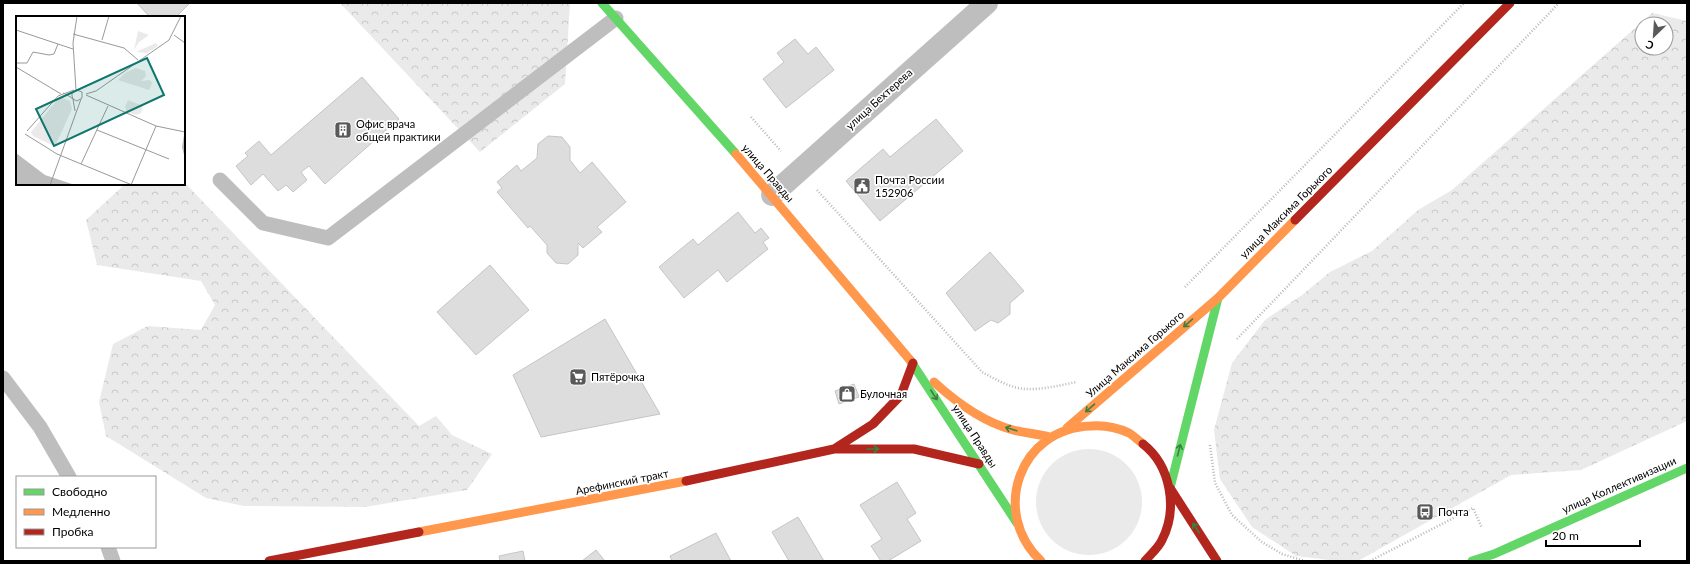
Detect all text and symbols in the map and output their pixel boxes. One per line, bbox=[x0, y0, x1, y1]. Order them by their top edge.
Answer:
inset map bbox=[16, 16, 185, 185]
north arrow bbox=[1634, 16, 1674, 56]
text: С bbox=[1643, 38, 1656, 53]
street label: улица Бехтерева bbox=[843, 65, 915, 132]
place label: Офис врача общей практики bbox=[356, 117, 440, 143]
building icon: Офис врача общей практики bbox=[333, 120, 353, 140]
street label: улица Правды bbox=[740, 141, 797, 204]
street label: улица Максима Горького bbox=[1237, 163, 1335, 261]
place label: Почта России 152906 bbox=[875, 173, 944, 199]
public building icon: Почта России 152906 bbox=[852, 176, 872, 196]
street label: Улица Максима Горького bbox=[1083, 308, 1186, 400]
one-way arrow bbox=[1183, 319, 1194, 328]
supermarket icon: Пятёрочка bbox=[568, 367, 588, 387]
place label: Пятёрочка bbox=[591, 370, 645, 383]
shop icon: Булочная bbox=[837, 384, 857, 404]
place label: Булочная bbox=[860, 387, 907, 400]
one-way arrow bbox=[930, 389, 938, 400]
street label: улица Правды bbox=[950, 402, 1001, 470]
one-way arrow bbox=[1085, 404, 1095, 413]
one-way arrow bbox=[1005, 425, 1018, 432]
one-way arrow bbox=[1176, 444, 1184, 457]
one-way arrow bbox=[866, 445, 879, 453]
street label: улица Коллективизации bbox=[1560, 453, 1678, 516]
street label: Арефинский тракт bbox=[574, 466, 670, 497]
legend bbox=[16, 476, 156, 548]
text: Свободно bbox=[52, 484, 108, 499]
bus stop icon: Почта bbox=[1415, 502, 1435, 522]
text: Медленно bbox=[52, 504, 111, 519]
place label: Почта bbox=[1438, 505, 1469, 518]
scale bar bbox=[1546, 522, 1640, 548]
one-way arrow bbox=[1192, 523, 1200, 534]
text: Пробка bbox=[52, 524, 93, 539]
text: 20 m bbox=[1552, 528, 1579, 543]

